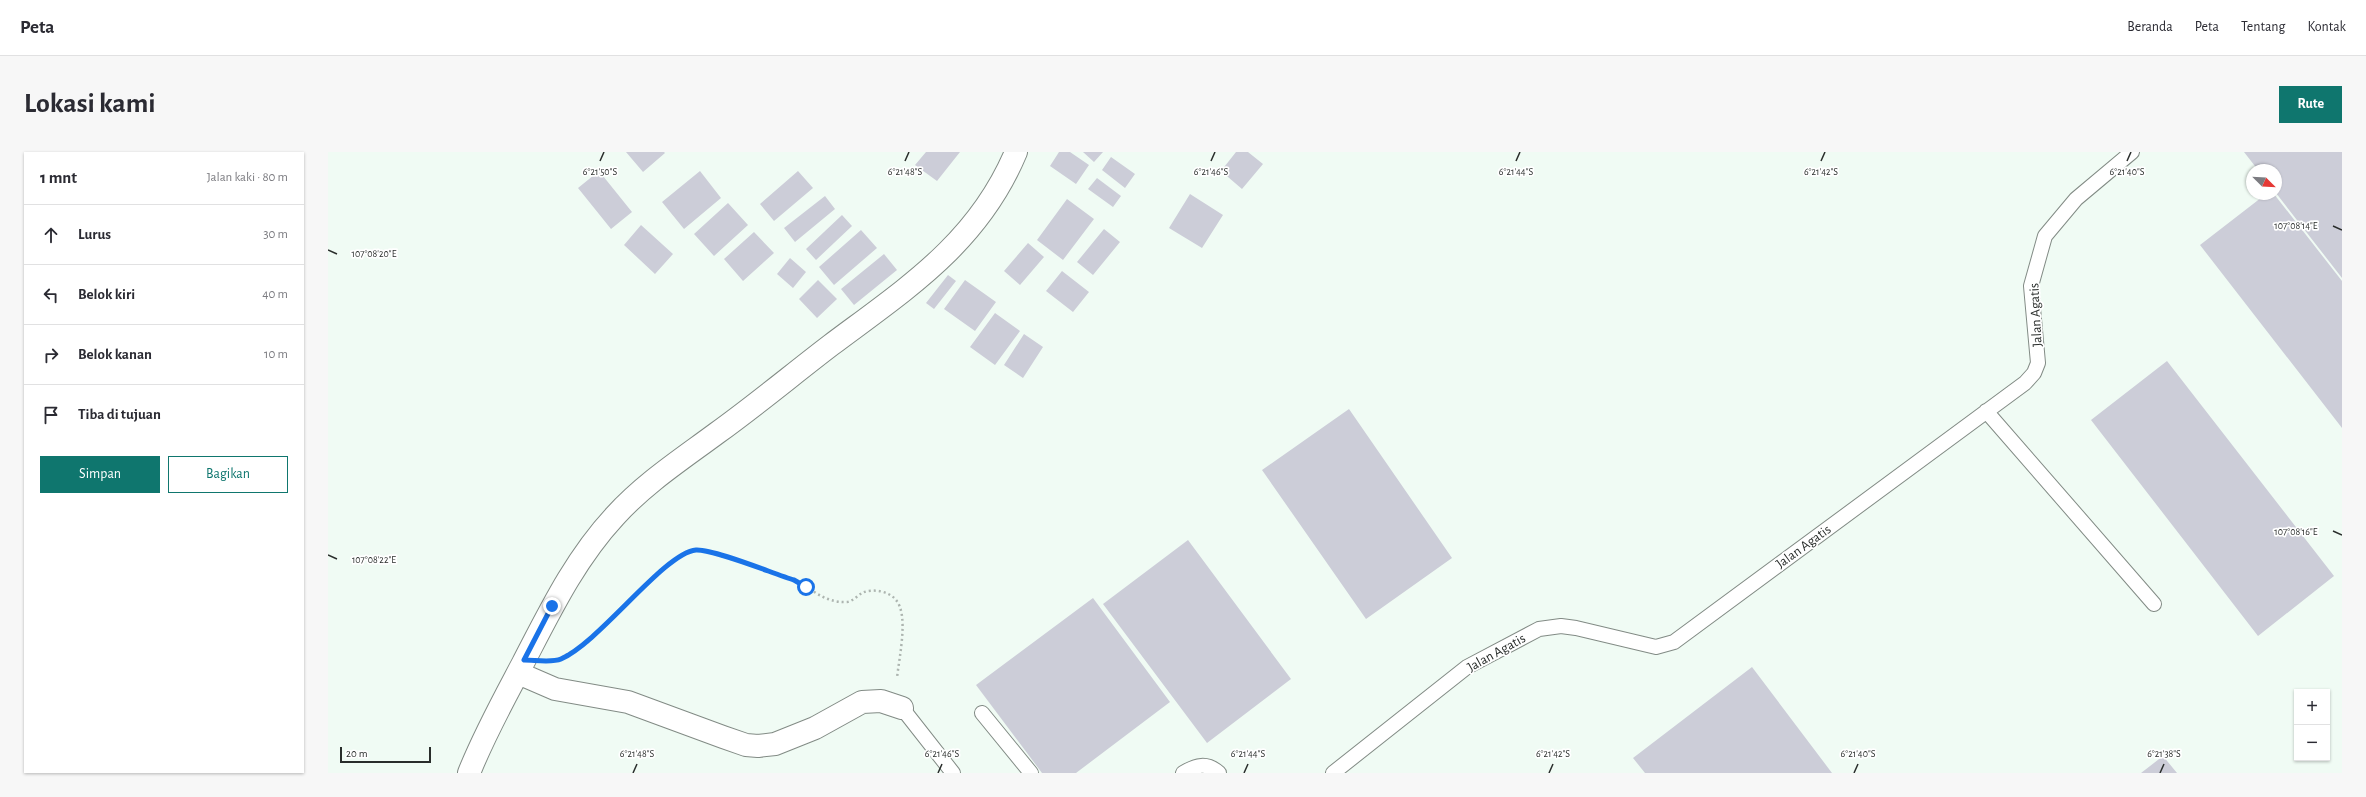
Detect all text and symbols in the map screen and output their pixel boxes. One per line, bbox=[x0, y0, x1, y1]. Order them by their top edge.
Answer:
text: Peta bbox=[20, 18, 54, 37]
text: Beranda bbox=[2127, 20, 2173, 34]
text: Peta bbox=[2195, 20, 2219, 34]
text: Tentang bbox=[2241, 20, 2285, 34]
text: Kontak bbox=[2307, 20, 2346, 34]
button: Rute bbox=[2279, 86, 2342, 123]
text: Lokasi kami bbox=[24, 90, 156, 118]
north arrow bbox=[2246, 164, 2282, 200]
text: 6°21'50"S bbox=[583, 167, 617, 177]
text: 6°21'48"S bbox=[888, 167, 922, 177]
text: 6°21'46"S bbox=[1194, 167, 1228, 177]
text: 6°21'44"S bbox=[1499, 167, 1533, 177]
text: 6°21'42"S bbox=[1804, 167, 1838, 177]
text: 6°21'40"S bbox=[2110, 167, 2145, 177]
text: 1 mnt bbox=[40, 169, 77, 186]
text: Jalan kaki · 80 m bbox=[207, 171, 288, 184]
text: 107°08'14"E bbox=[2274, 221, 2318, 231]
icon: ahead bbox=[40, 224, 62, 246]
text: Lurus bbox=[78, 227, 111, 242]
text: 30 m bbox=[263, 228, 288, 241]
text: 107°08'20"E bbox=[352, 249, 397, 259]
street label: Jalan Agatis bbox=[2027, 283, 2045, 347]
icon: left bbox=[40, 284, 62, 306]
text: Belok kiri bbox=[78, 287, 135, 302]
text: 40 m bbox=[262, 288, 288, 301]
icon: right bbox=[40, 344, 62, 366]
text: Belok kanan bbox=[78, 347, 152, 362]
text: 10 m bbox=[264, 348, 288, 361]
icon: arrive bbox=[40, 404, 62, 426]
text: Tiba di tujuan bbox=[78, 407, 161, 422]
button: Simpan bbox=[40, 456, 160, 493]
button: Bagikan bbox=[168, 456, 288, 493]
street label: Jalan Agatis bbox=[1774, 522, 1834, 571]
text: 107°08'16"E bbox=[2274, 527, 2318, 537]
text: 107°08'22"E bbox=[352, 555, 396, 565]
route start bbox=[797, 578, 815, 596]
route end bbox=[543, 597, 561, 615]
street label: Jalan Agatis bbox=[1465, 631, 1528, 675]
map controls bbox=[2294, 689, 2330, 761]
button: + bbox=[2294, 689, 2330, 725]
button: − bbox=[2294, 725, 2330, 761]
scale bar bbox=[340, 745, 431, 764]
text: 20 m bbox=[346, 748, 367, 759]
text: 6°21'48"S bbox=[620, 749, 654, 759]
text: 6°21'46"S bbox=[925, 749, 959, 759]
text: 6°21'44"S bbox=[1231, 749, 1265, 759]
text: 6°21'42"S bbox=[1536, 749, 1570, 759]
text: 6°21'40"S bbox=[1841, 749, 1876, 759]
text: 6°21'38"S bbox=[2147, 749, 2181, 759]

